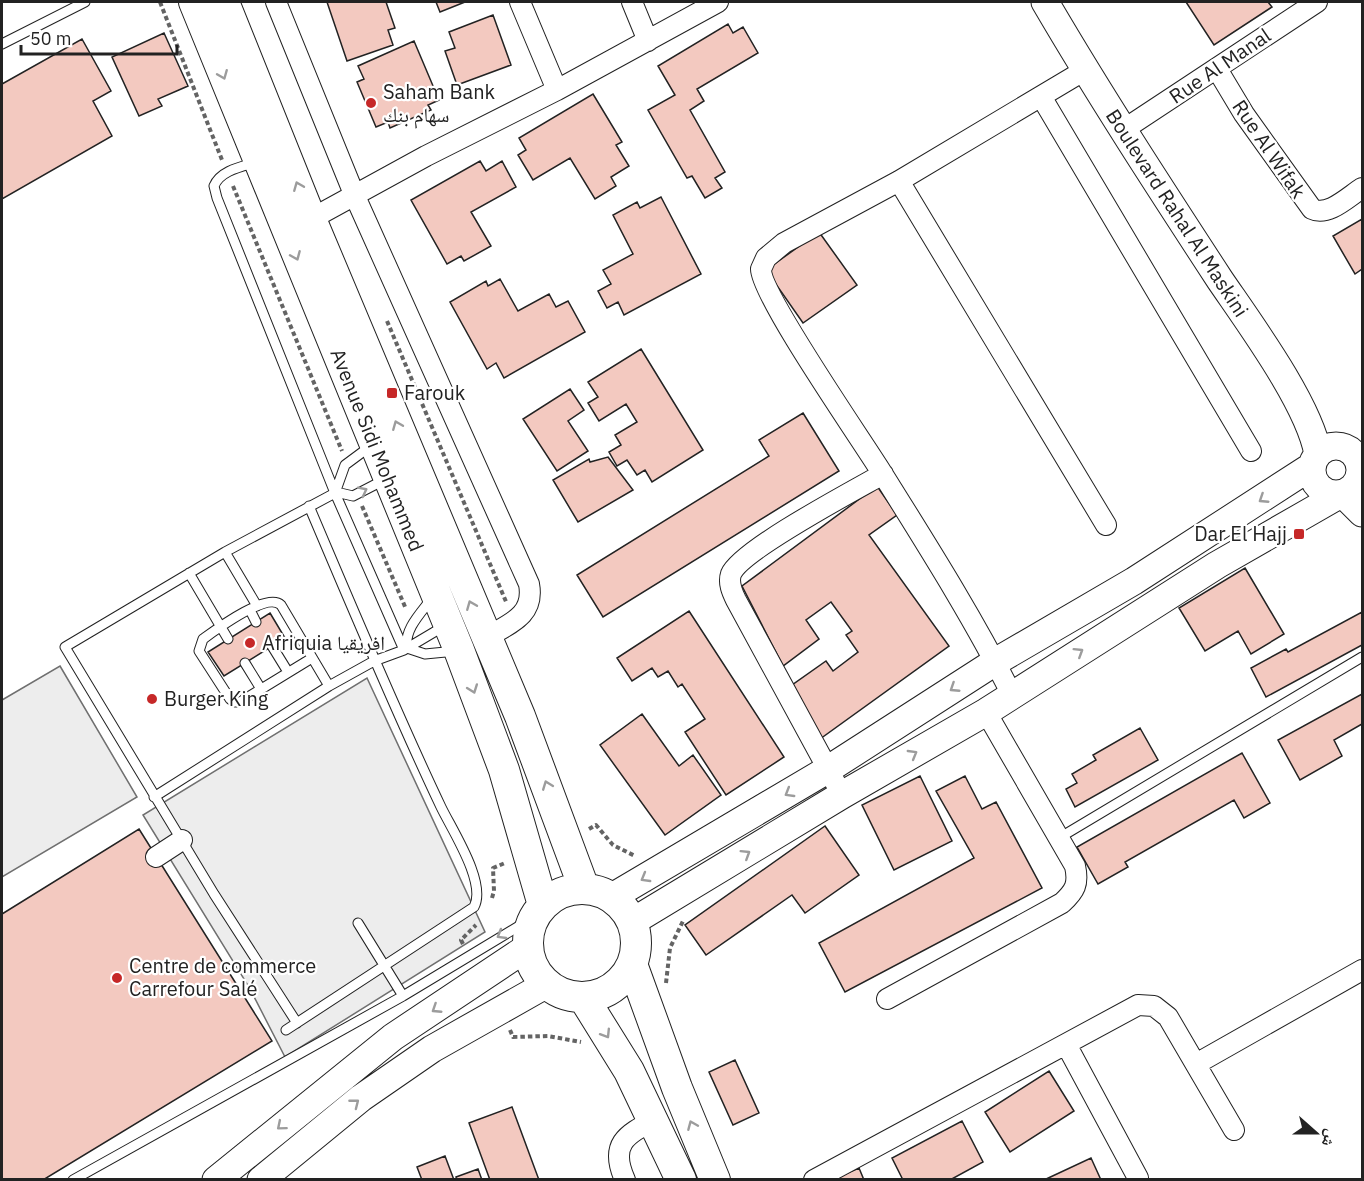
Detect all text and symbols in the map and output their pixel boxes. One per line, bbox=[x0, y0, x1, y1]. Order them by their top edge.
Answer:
scale bar bbox=[21, 18, 177, 56]
street label: Rue Al Manal bbox=[1164, 22, 1276, 110]
text: 50 m bbox=[30, 27, 72, 50]
one-way arrow bbox=[216, 69, 228, 80]
place label: Saham Bank سهام بنك bbox=[383, 78, 496, 129]
street label: Rue Al Wifak bbox=[1227, 94, 1313, 204]
marker: Saham Bank سهام بنك bbox=[364, 96, 378, 110]
street label: Boulevard Rahal Al Maskini bbox=[1100, 104, 1255, 322]
one-way arrow bbox=[293, 182, 305, 193]
one-way arrow bbox=[289, 250, 301, 261]
street label: Avenue Sidi Mohammed bbox=[324, 344, 431, 555]
place label: Farouk bbox=[404, 379, 466, 406]
marker: Farouk bbox=[385, 386, 399, 400]
one-way arrow bbox=[392, 420, 404, 431]
one-way arrow bbox=[357, 487, 368, 499]
one-way arrow bbox=[1259, 491, 1270, 502]
place label: Dar El Hajj bbox=[1194, 520, 1287, 547]
marker: Dar El Hajj bbox=[1292, 527, 1306, 541]
one-way arrow bbox=[466, 600, 478, 611]
place label: Afriquia افريقيا bbox=[262, 629, 385, 656]
marker: Afriquia افريقيا bbox=[243, 636, 257, 650]
one-way arrow bbox=[1072, 648, 1083, 659]
one-way arrow bbox=[950, 681, 960, 693]
one-way arrow bbox=[466, 683, 479, 694]
place label: Burger King bbox=[164, 685, 269, 712]
marker: Burger King bbox=[145, 692, 159, 706]
one-way arrow bbox=[907, 750, 917, 761]
one-way arrow bbox=[541, 780, 554, 790]
one-way arrow bbox=[785, 785, 795, 797]
one-way arrow bbox=[740, 849, 750, 861]
one-way arrow bbox=[641, 870, 651, 882]
one-way arrow bbox=[497, 928, 507, 940]
place label: Centre de commerce Carrefour Salé bbox=[129, 952, 316, 1002]
marker: Centre de commerce Carrefour Salé bbox=[110, 971, 124, 985]
one-way arrow bbox=[432, 1002, 443, 1013]
one-way arrow bbox=[598, 1028, 610, 1038]
one-way arrow bbox=[348, 1099, 359, 1110]
north arrow bbox=[1286, 1103, 1346, 1163]
one-way arrow bbox=[277, 1119, 288, 1130]
one-way arrow bbox=[688, 1121, 700, 1132]
text: ش bbox=[1318, 1127, 1342, 1150]

